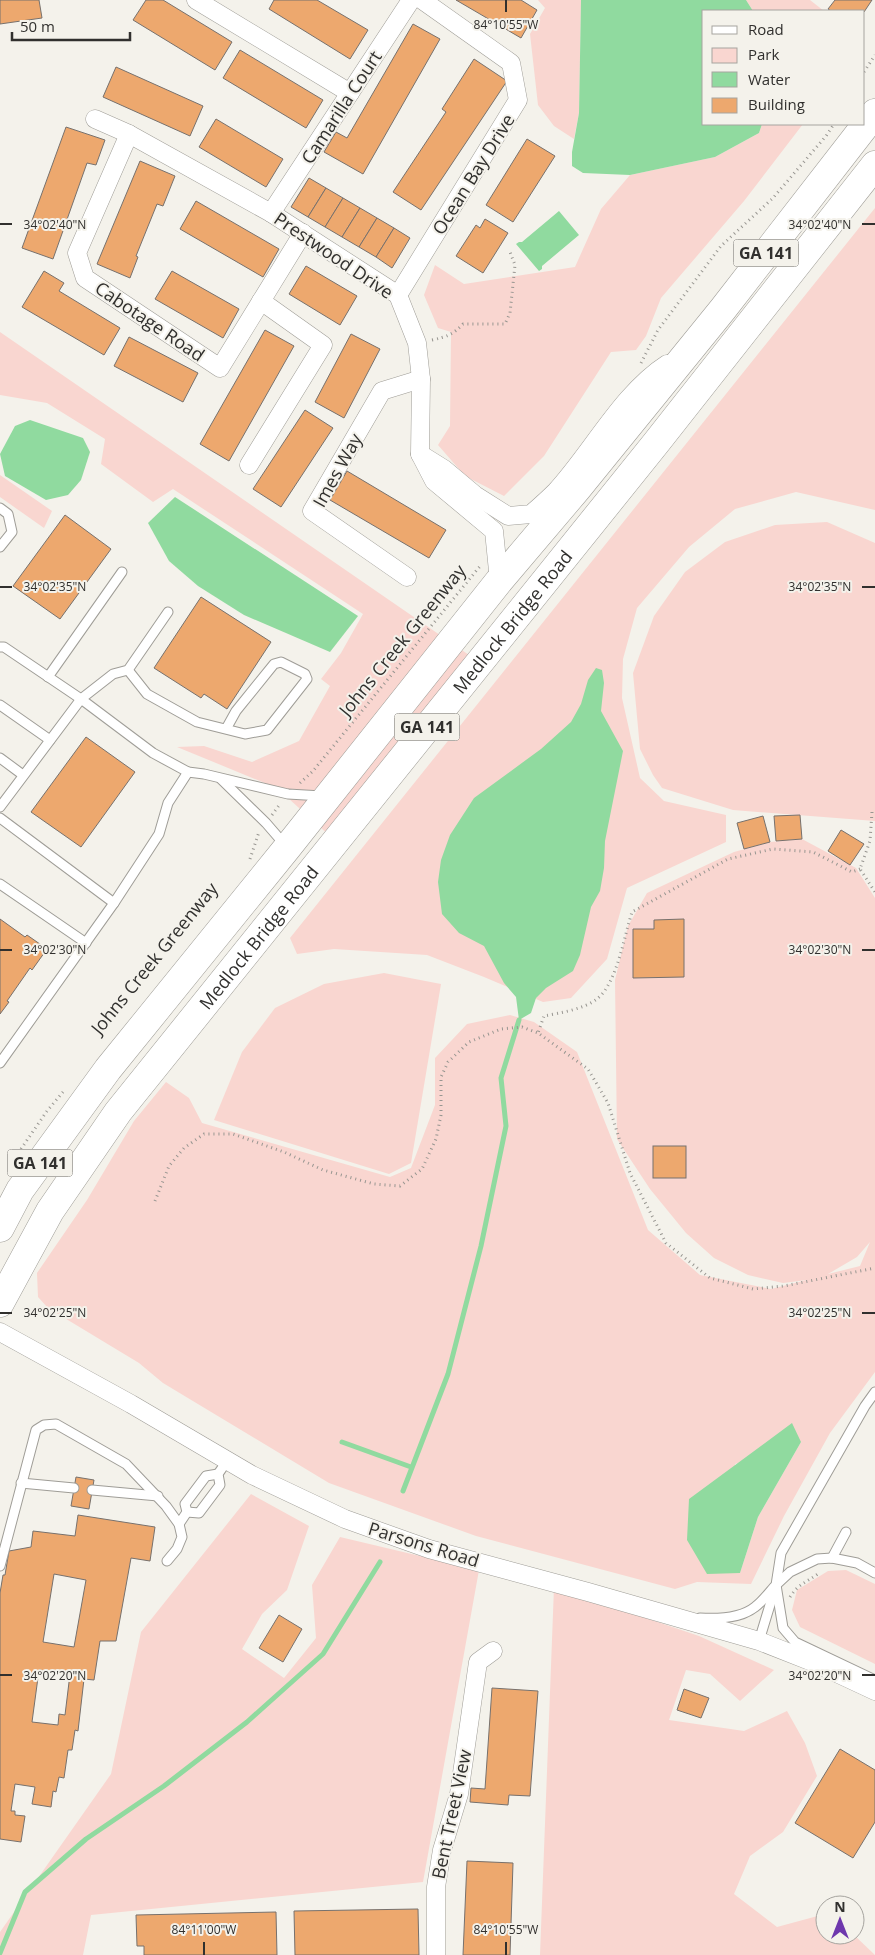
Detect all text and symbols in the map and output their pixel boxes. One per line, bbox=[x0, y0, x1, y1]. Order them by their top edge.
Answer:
scale bar bbox=[12, 10, 130, 42]
legend bbox=[702, 10, 865, 125]
text: 50 m bbox=[20, 16, 55, 36]
text: 84°10'55"W bbox=[474, 16, 538, 33]
text: Road bbox=[748, 19, 784, 39]
text: Park bbox=[748, 44, 779, 64]
street label: Camarilla Court bbox=[295, 46, 387, 168]
text: Water bbox=[748, 69, 790, 89]
text: Building bbox=[748, 94, 805, 114]
street label: Ocean Bay Drive bbox=[426, 109, 520, 239]
street label: Prestwood Drive bbox=[270, 206, 398, 304]
text: 34°02'40"N bbox=[24, 216, 86, 233]
text: 34°02'40"N bbox=[789, 216, 851, 233]
road number: GA 141 bbox=[734, 240, 798, 266]
street label: Cabotage Road bbox=[91, 276, 209, 366]
street label: Imes Way bbox=[307, 428, 368, 511]
street label: Medlock Bridge Road bbox=[447, 545, 577, 698]
street label: Johns Creek Greenway bbox=[332, 558, 471, 722]
text: 34°02'35"N bbox=[24, 578, 86, 595]
text: 34°02'35"N bbox=[789, 578, 851, 595]
road number: GA 141 bbox=[394, 714, 460, 740]
street label: Medlock Bridge Road bbox=[193, 861, 323, 1014]
street label: Johns Creek Greenway bbox=[84, 876, 223, 1040]
text: 34°02'30"N bbox=[24, 941, 86, 958]
text: 34°02'30"N bbox=[789, 941, 851, 958]
road number: GA 141 bbox=[8, 1150, 72, 1176]
text: 34°02'25"N bbox=[24, 1304, 86, 1321]
text: 34°02'25"N bbox=[789, 1304, 851, 1321]
street label: Parsons Road bbox=[366, 1516, 482, 1572]
text: 34°02'20"N bbox=[24, 1667, 86, 1684]
text: 34°02'20"N bbox=[789, 1667, 851, 1684]
street label: Bent Treet View bbox=[426, 1747, 476, 1881]
north arrow bbox=[815, 1895, 865, 1945]
text: N bbox=[834, 1897, 846, 1916]
text: 84°11'00"W bbox=[172, 1921, 236, 1938]
text: 84°10'55"W bbox=[474, 1921, 538, 1938]

